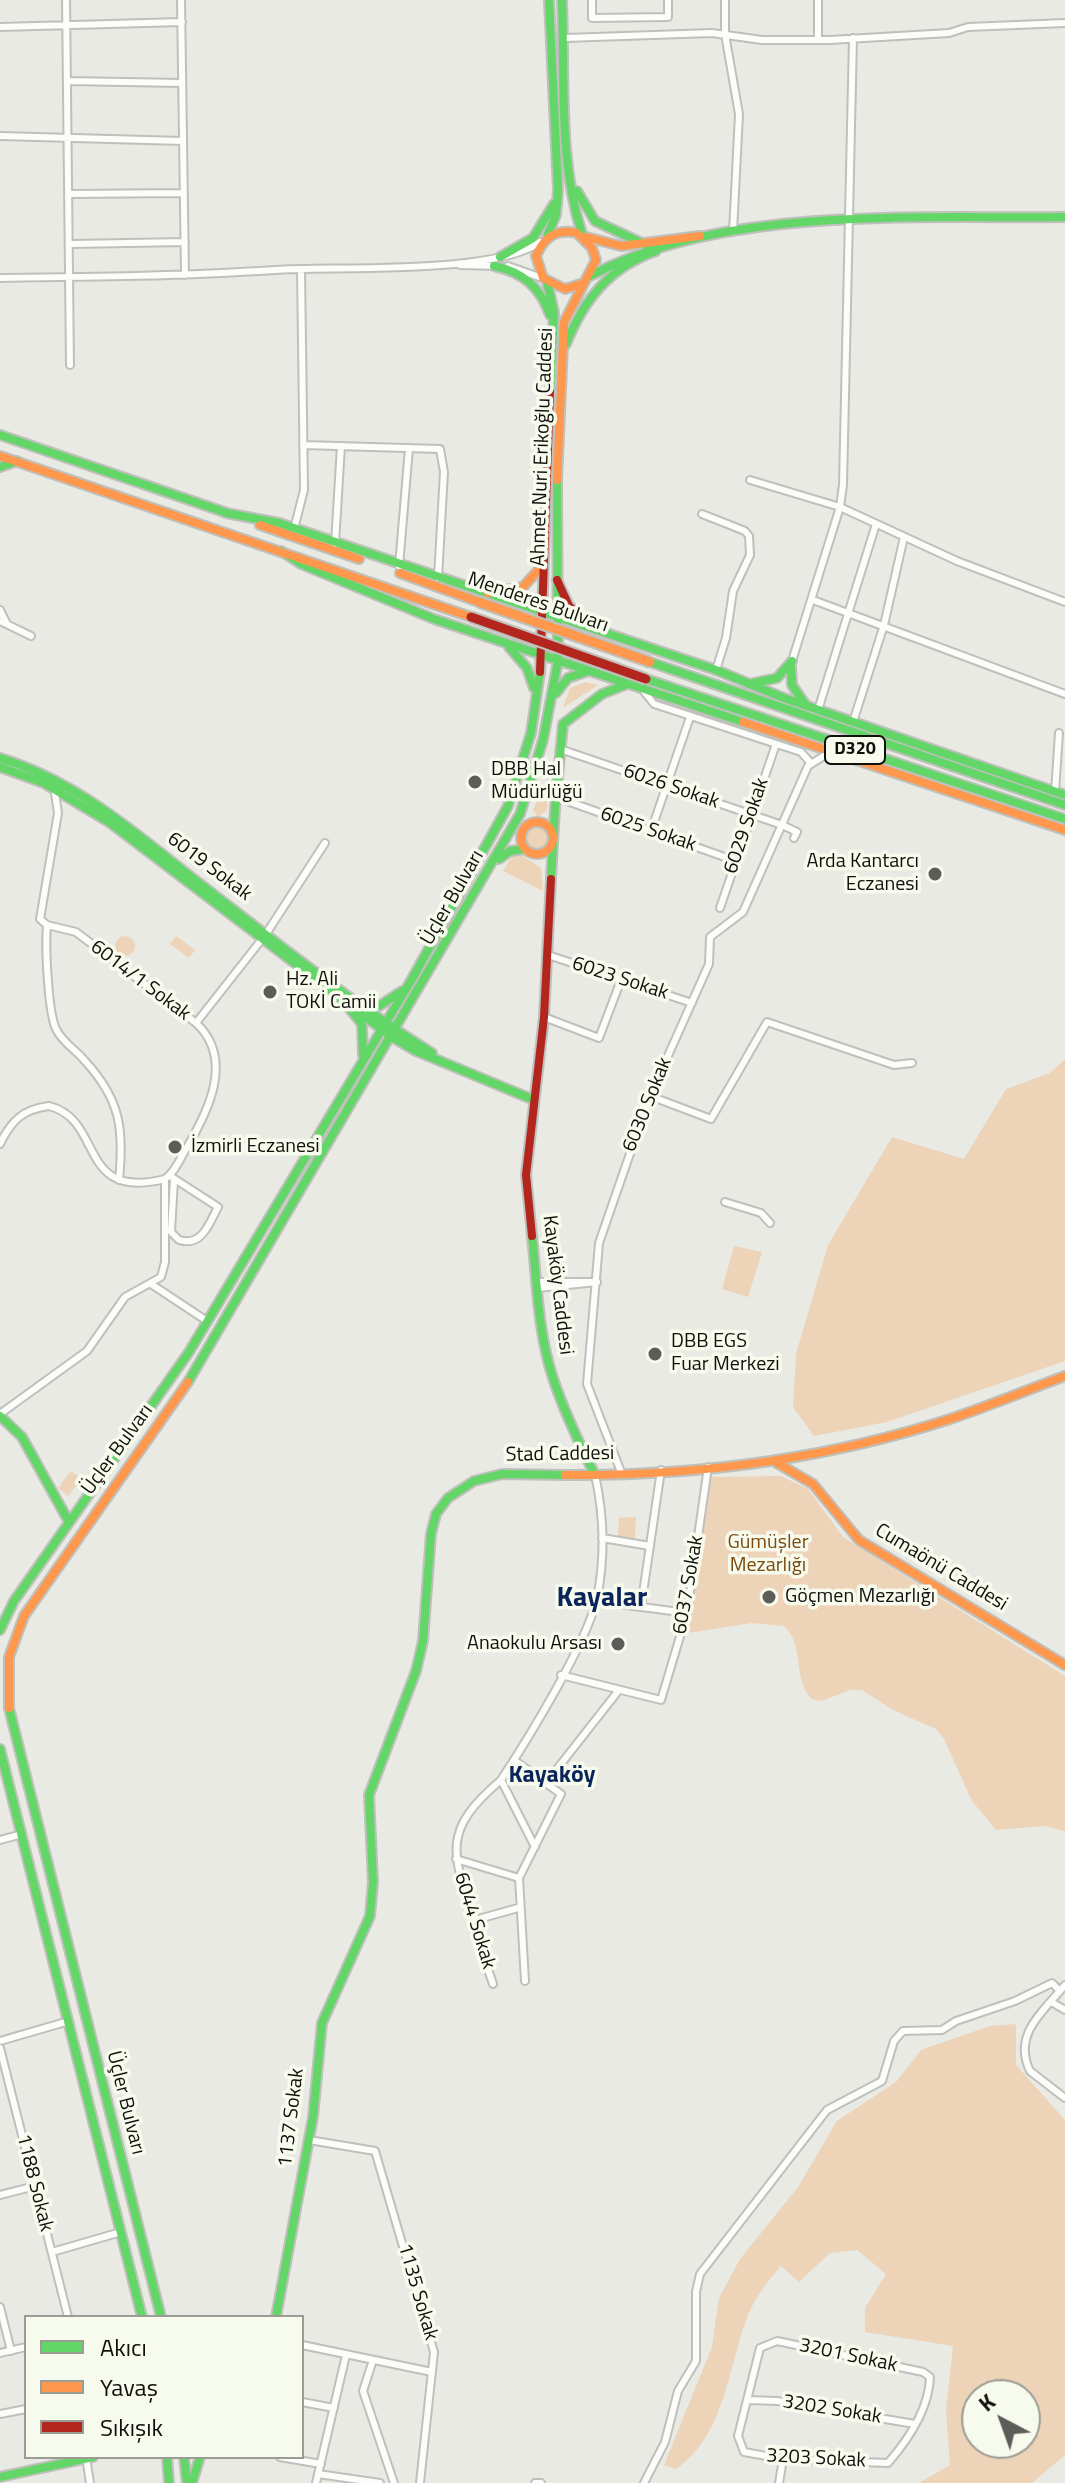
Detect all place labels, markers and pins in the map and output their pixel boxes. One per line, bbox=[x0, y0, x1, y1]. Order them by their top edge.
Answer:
place label: DBB Hal Müdürlüğü bbox=[491, 758, 583, 805]
marker: DBB Hal Müdürlüğü bbox=[466, 773, 484, 791]
place label: Arda Kantarcı Eczanesi bbox=[806, 850, 919, 897]
marker: Arda Kantarcı Eczanesi bbox=[926, 865, 944, 883]
place label: Hz. Ali TOKİ Camii bbox=[286, 968, 376, 1015]
marker: Hz. Ali TOKİ Camii bbox=[261, 983, 279, 1001]
place label: İzmirli Eczanesi bbox=[191, 1135, 320, 1159]
marker: İzmirli Eczanesi bbox=[166, 1138, 184, 1156]
place label: DBB EGS Fuar Merkezi bbox=[671, 1330, 780, 1377]
marker: DBB EGS Fuar Merkezi bbox=[646, 1345, 664, 1363]
place label: Göçmen Mezarlığı bbox=[785, 1585, 935, 1609]
marker: Göçmen Mezarlığı bbox=[760, 1588, 778, 1606]
place label: Anaokulu Arsası bbox=[467, 1632, 602, 1656]
marker: Anaokulu Arsası bbox=[609, 1635, 627, 1653]

